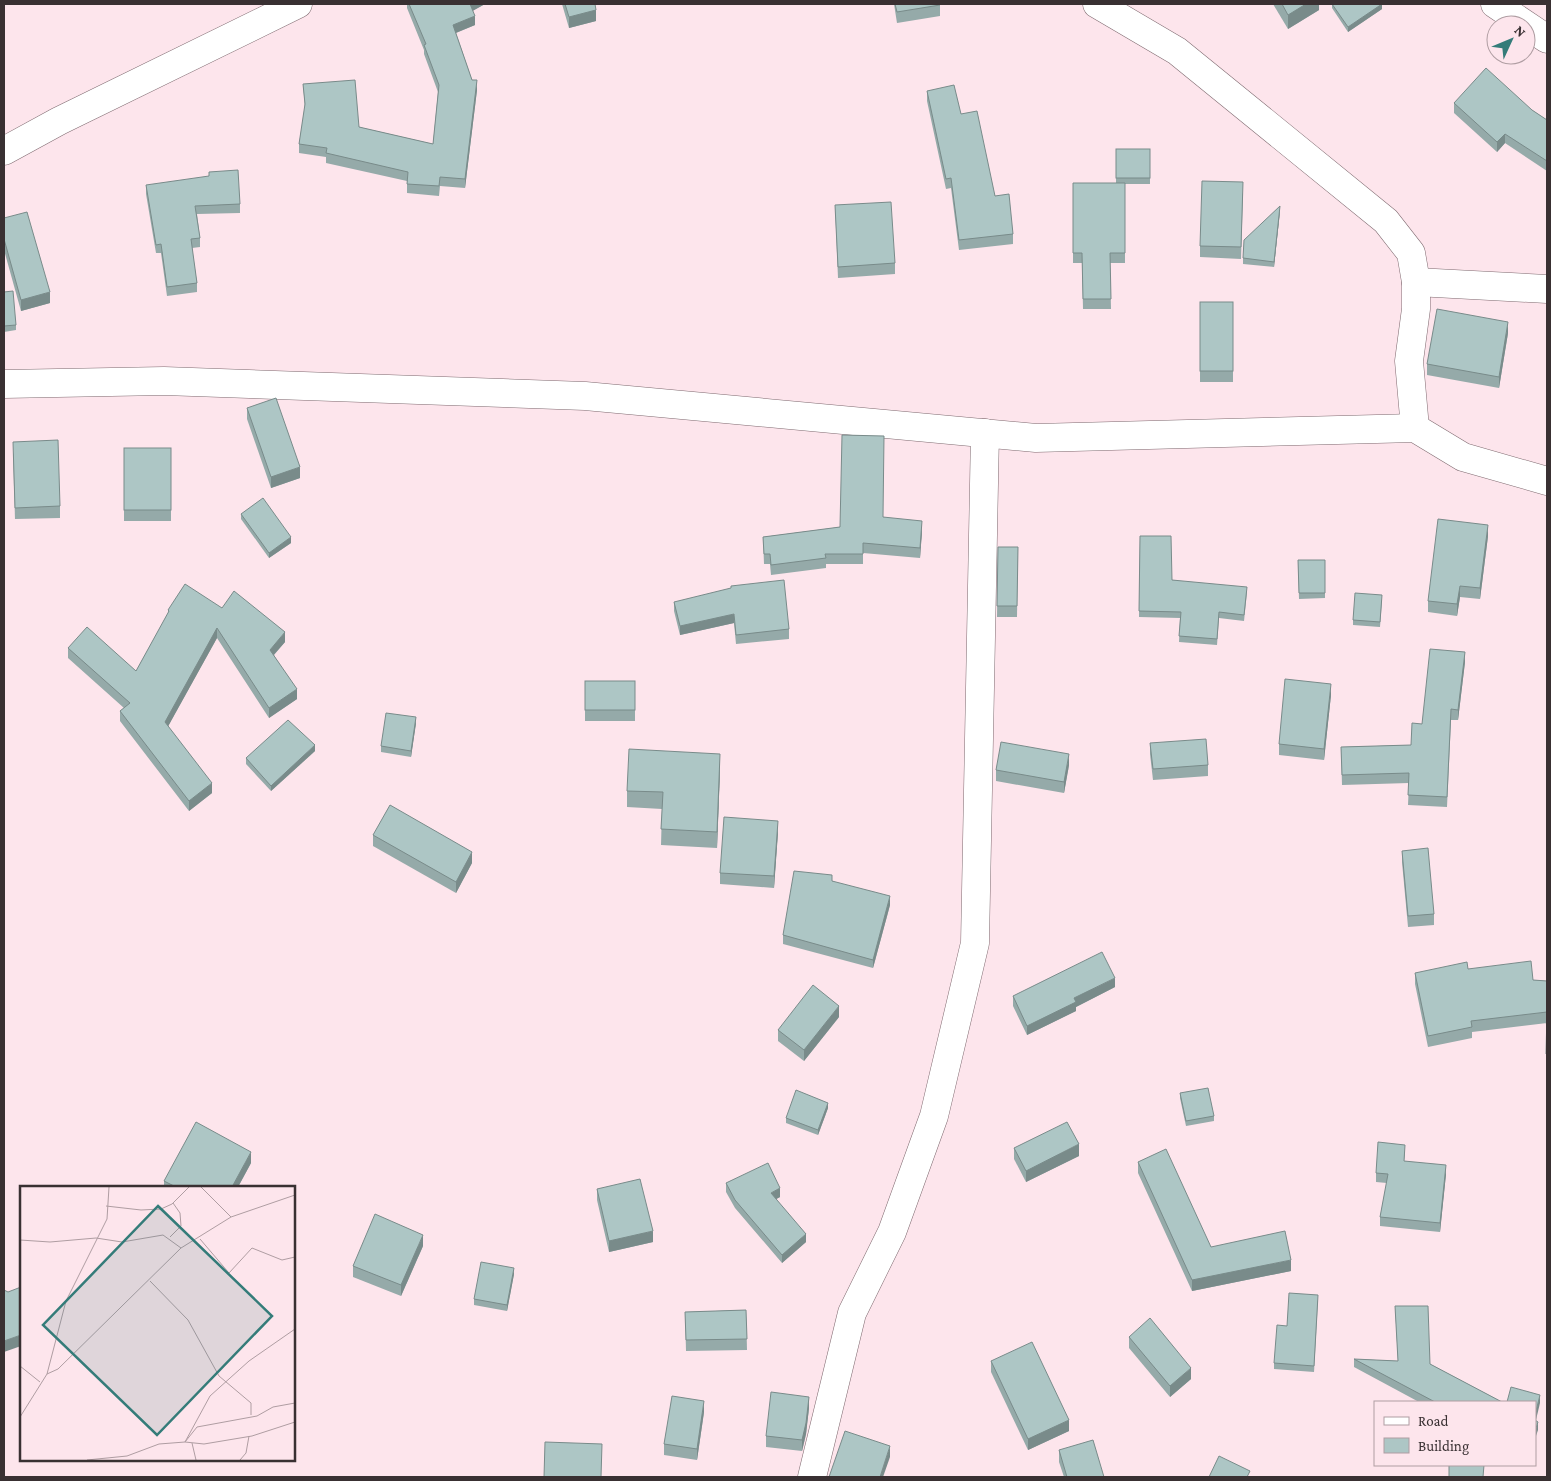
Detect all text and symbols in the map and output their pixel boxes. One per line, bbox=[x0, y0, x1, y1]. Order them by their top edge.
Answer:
north arrow bbox=[1486, 15, 1536, 65]
text: N bbox=[1511, 22, 1530, 40]
inset map bbox=[20, 1186, 295, 1461]
legend bbox=[1374, 1401, 1536, 1466]
text: Road bbox=[1418, 1413, 1449, 1429]
text: Building bbox=[1418, 1438, 1469, 1455]

